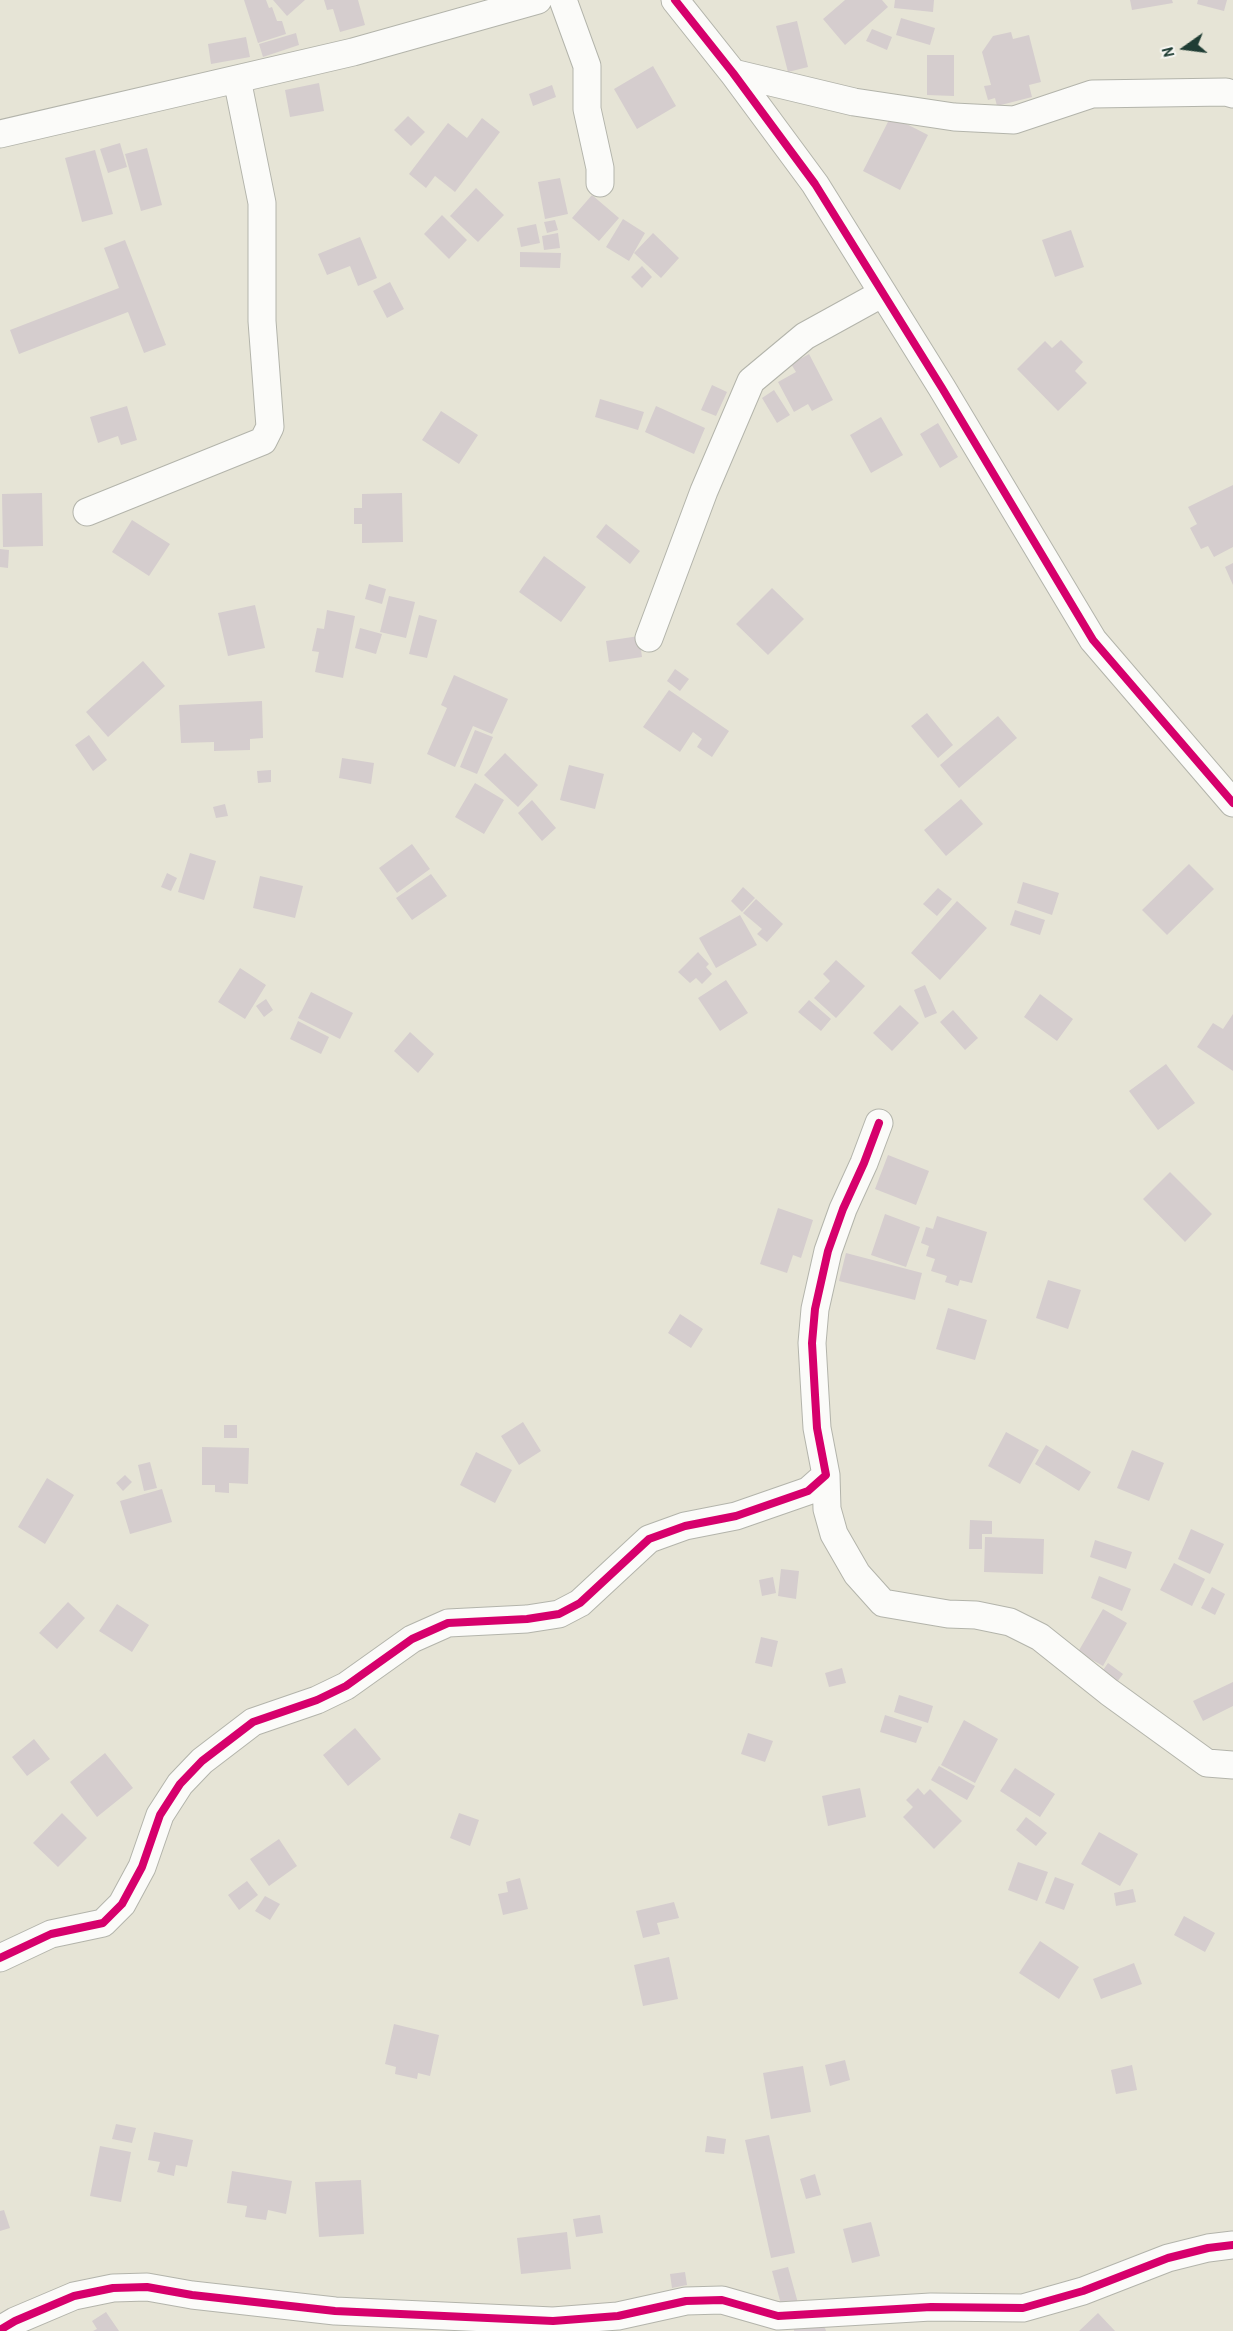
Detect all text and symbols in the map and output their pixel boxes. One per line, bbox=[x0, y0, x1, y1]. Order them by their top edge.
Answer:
north arrow bbox=[1155, 18, 1215, 78]
text: N bbox=[1156, 46, 1179, 59]

